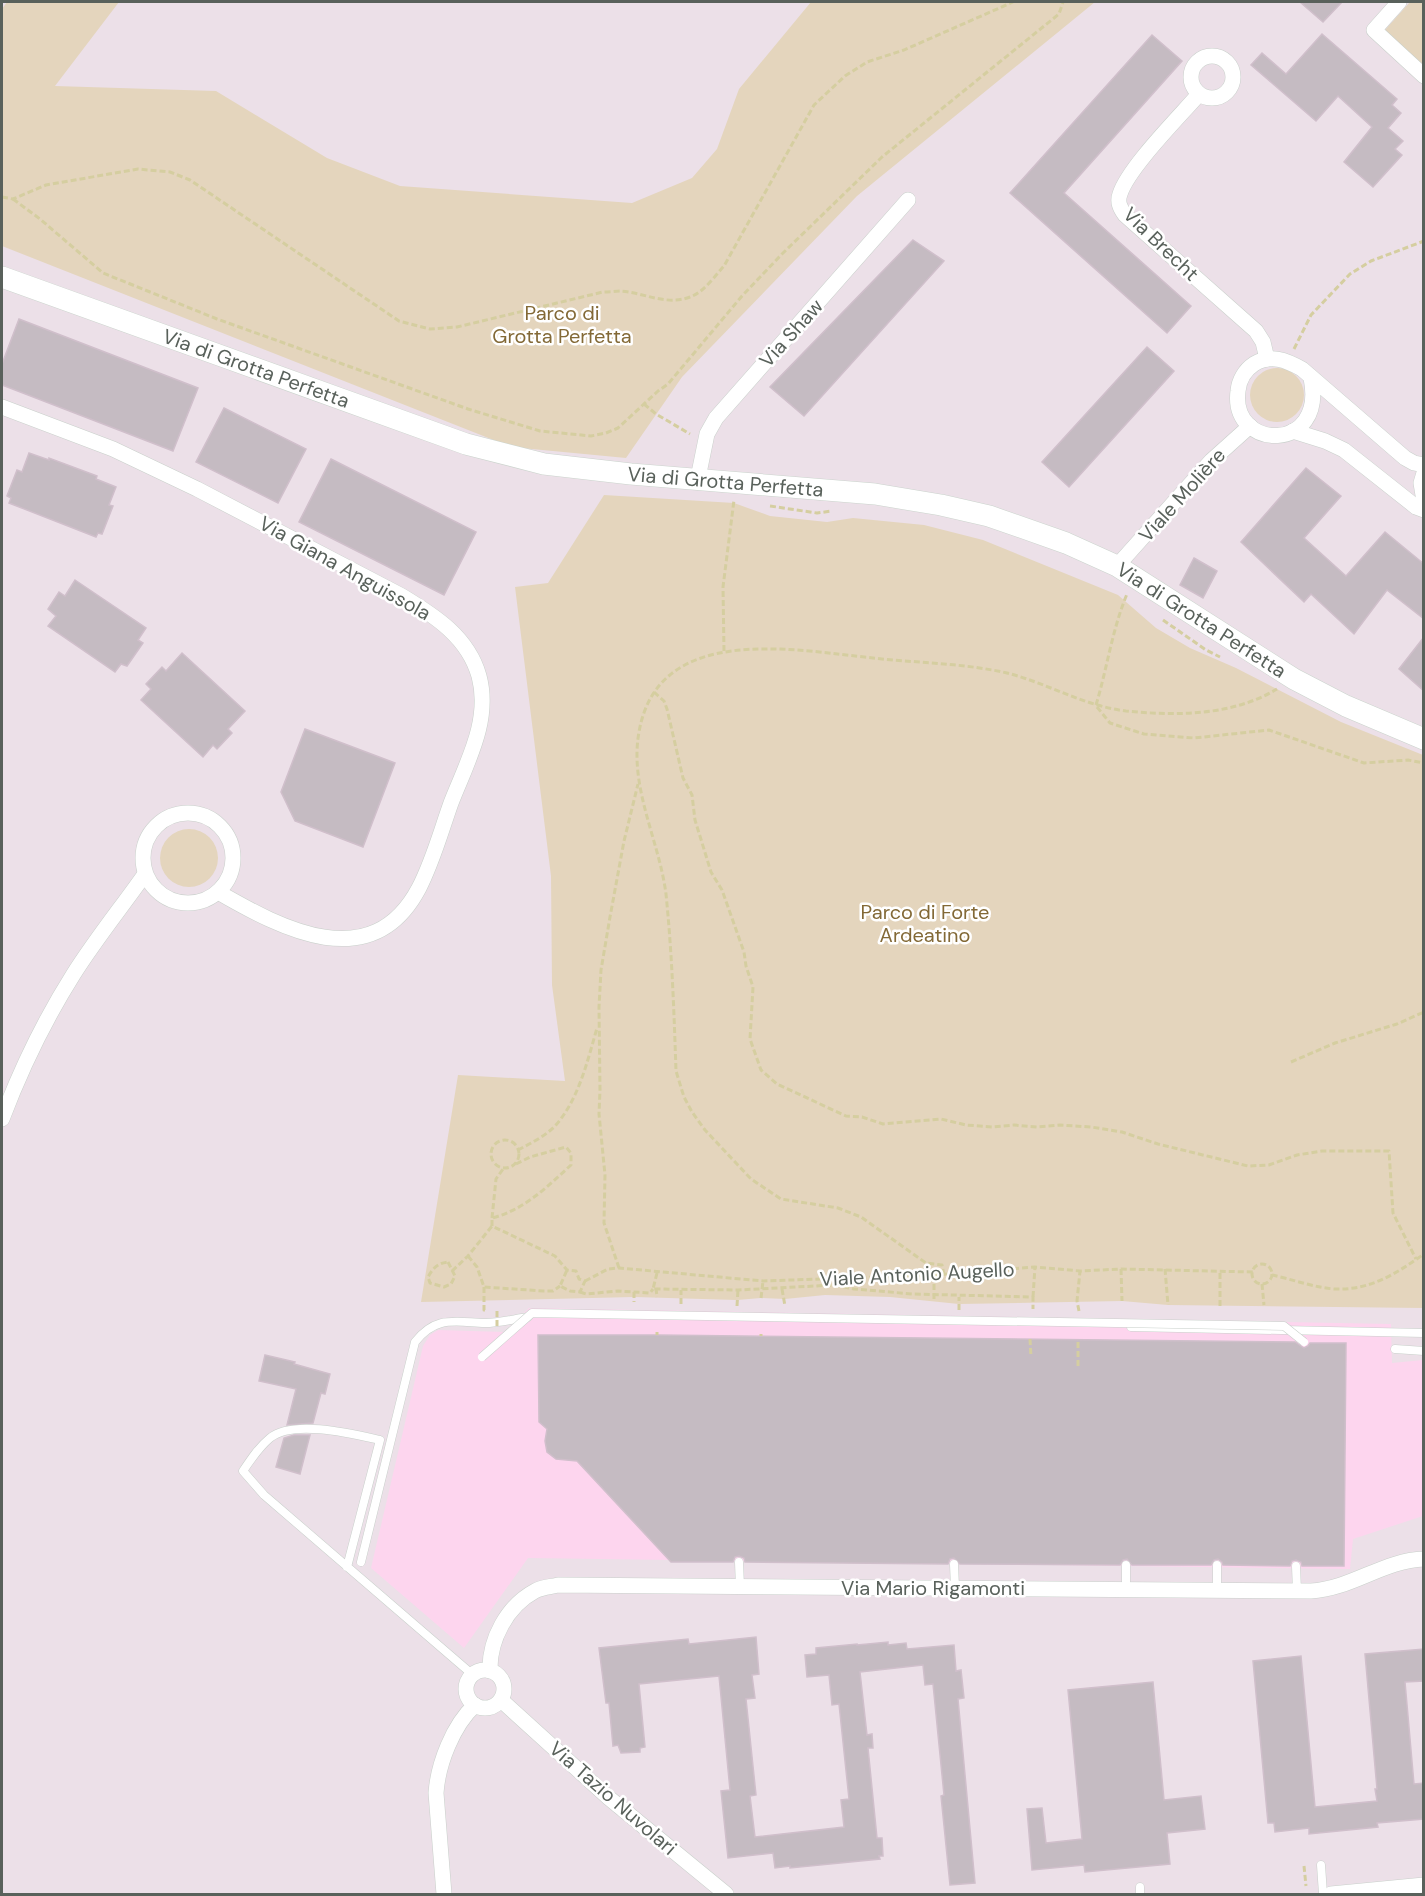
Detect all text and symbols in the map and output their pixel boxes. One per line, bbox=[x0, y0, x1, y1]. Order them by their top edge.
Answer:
street label: Via Brecht bbox=[1118, 201, 1205, 287]
street label: Via Shaw bbox=[753, 293, 829, 373]
park label: Parco di Grotta Perfetta bbox=[492, 300, 632, 349]
street label: Via di Grotta Perfetta bbox=[159, 323, 353, 414]
street label: Viale Molière bbox=[1133, 442, 1231, 548]
street label: Via di Grotta Perfetta bbox=[626, 461, 824, 503]
street label: Via Giana Anguissola bbox=[255, 510, 435, 626]
street label: Via di Grotta Perfetta bbox=[1112, 556, 1291, 684]
park label: Parco di Forte Ardeatino bbox=[861, 899, 989, 948]
street label: Viale Antonio Augello bbox=[819, 1256, 1015, 1292]
street label: Via Mario Rigamonti bbox=[841, 1575, 1025, 1601]
street label: Via Tazio Nuvolari bbox=[544, 1735, 682, 1861]

